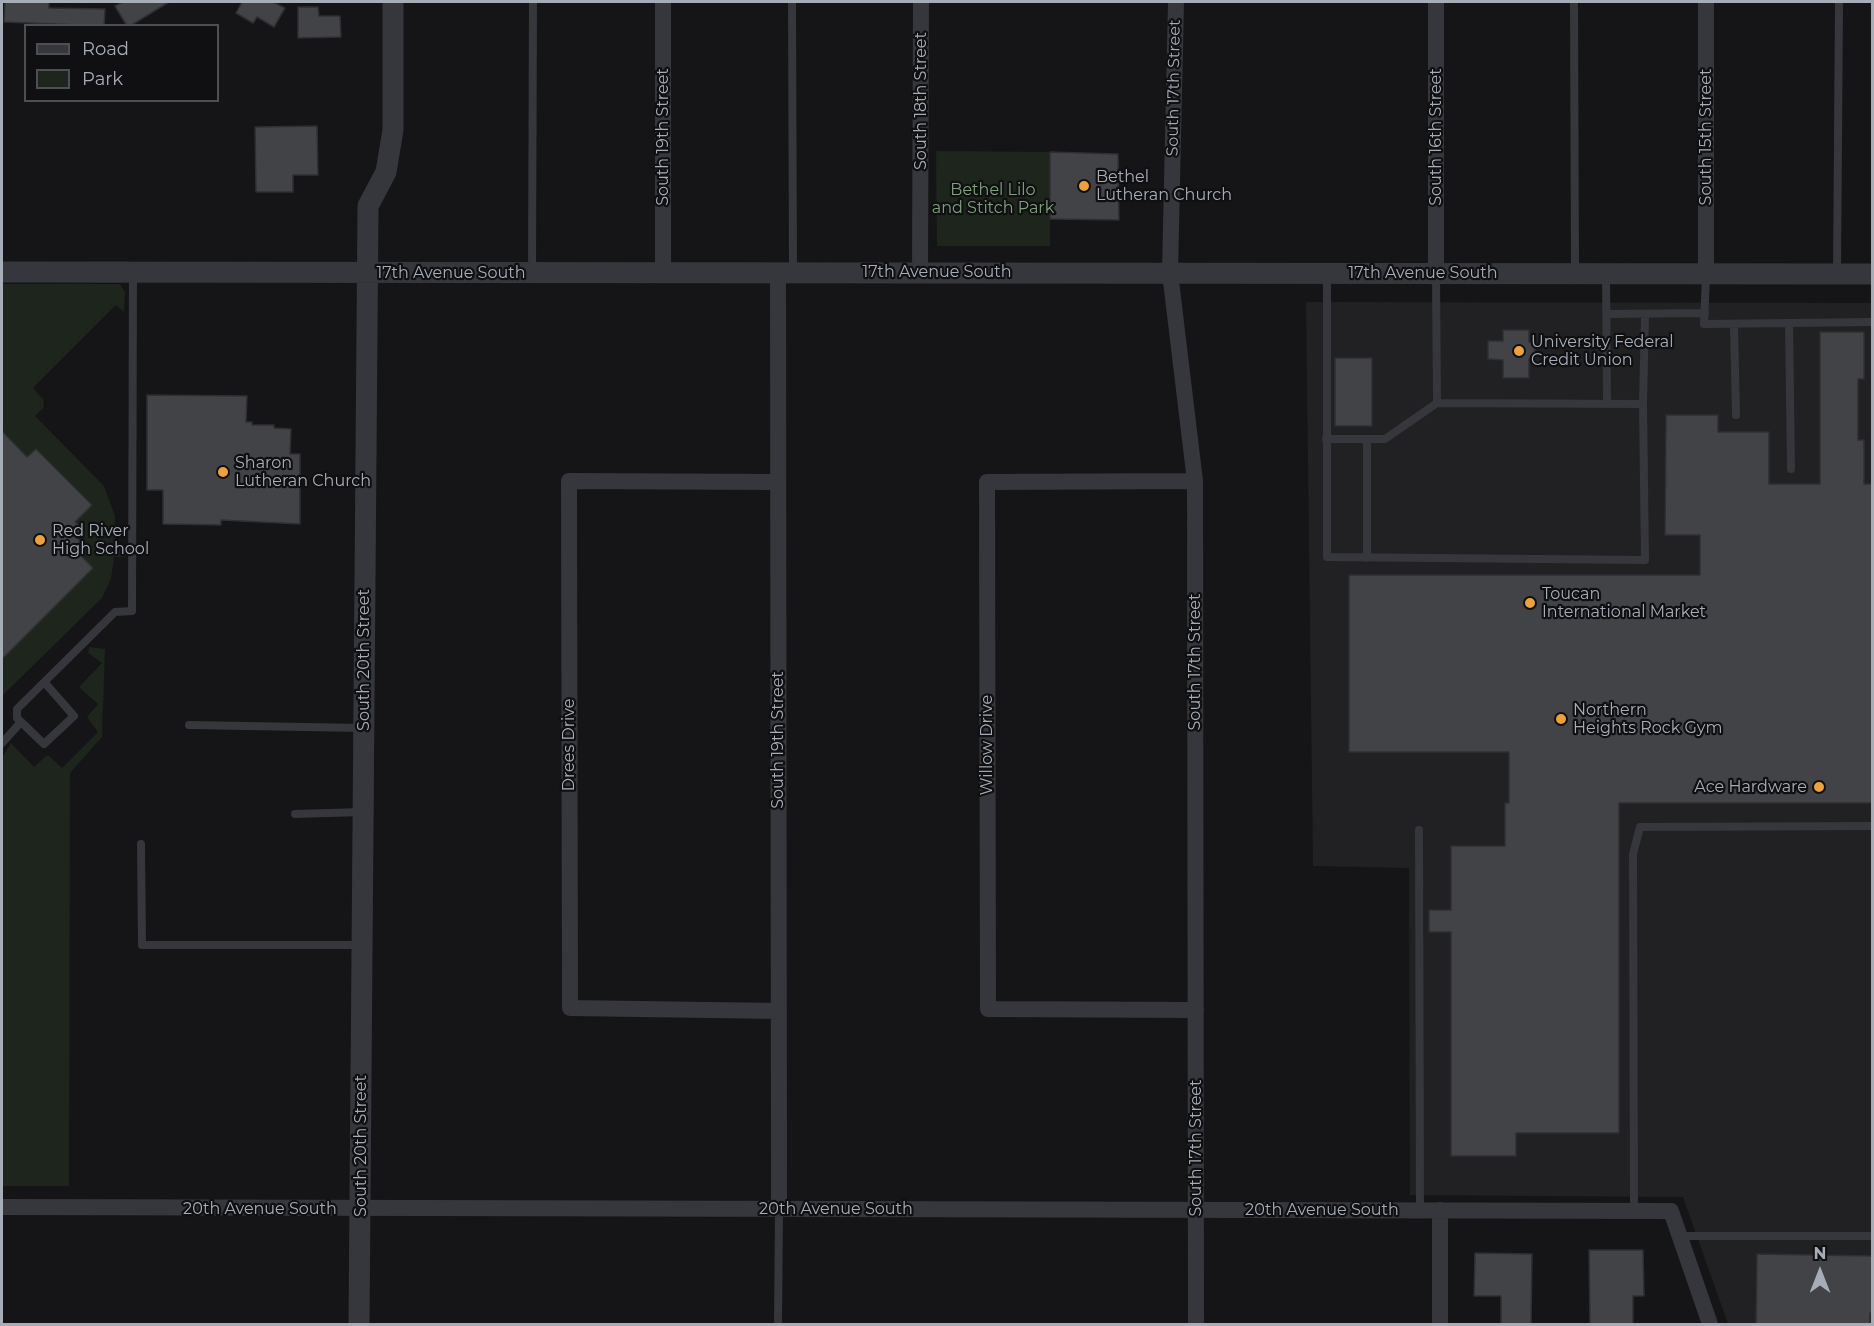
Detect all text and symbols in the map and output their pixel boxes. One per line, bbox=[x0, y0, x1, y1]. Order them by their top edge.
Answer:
street label: South 17th Street bbox=[1163, 19, 1185, 157]
legend bbox=[24, 24, 219, 102]
street label: South 18th Street bbox=[911, 32, 931, 170]
text: Road bbox=[82, 38, 129, 60]
text: Park bbox=[82, 68, 123, 90]
street label: South 19th Street bbox=[653, 68, 673, 206]
street label: South 16th Street bbox=[1426, 68, 1446, 206]
street label: South 15th Street bbox=[1696, 69, 1716, 205]
place label: Bethel Lutheran Church bbox=[1096, 167, 1232, 205]
marker: Bethel Lutheran Church bbox=[1077, 179, 1091, 193]
park label: Bethel Lilo and Stitch Park bbox=[932, 180, 1054, 218]
street label: 17th Avenue South bbox=[863, 262, 1011, 282]
street label: 17th Avenue South bbox=[377, 263, 525, 283]
street label: 17th Avenue South bbox=[1349, 263, 1497, 283]
place label: University Federal Credit Union bbox=[1531, 332, 1674, 370]
marker: University Federal Credit Union bbox=[1512, 344, 1526, 358]
place label: Sharon Lutheran Church bbox=[235, 453, 371, 491]
marker: Sharon Lutheran Church bbox=[216, 465, 230, 479]
place label: Red River High School bbox=[52, 521, 149, 559]
marker: Red River High School bbox=[33, 533, 47, 547]
place label: Toucan International Market bbox=[1542, 584, 1706, 622]
street label: South 20th Street bbox=[354, 589, 374, 731]
street label: South 17th Street bbox=[1185, 594, 1205, 730]
marker: Toucan International Market bbox=[1523, 596, 1537, 610]
street label: South 19th Street bbox=[768, 671, 788, 809]
street label: Willow Drive bbox=[977, 695, 997, 795]
street label: Drees Drive bbox=[559, 699, 579, 791]
place label: Northern Heights Rock Gym bbox=[1573, 700, 1723, 738]
marker: Northern Heights Rock Gym bbox=[1554, 712, 1568, 726]
place label: Ace Hardware bbox=[1694, 777, 1807, 797]
marker: Ace Hardware bbox=[1812, 780, 1826, 794]
street label: South 20th Street bbox=[351, 1075, 371, 1217]
street label: South 17th Street bbox=[1186, 1080, 1206, 1216]
street label: 20th Avenue South bbox=[183, 1199, 337, 1219]
street label: 20th Avenue South bbox=[759, 1199, 913, 1219]
street label: 20th Avenue South bbox=[1245, 1200, 1399, 1220]
north arrow bbox=[1790, 1242, 1850, 1302]
text: N bbox=[1814, 1244, 1826, 1263]

